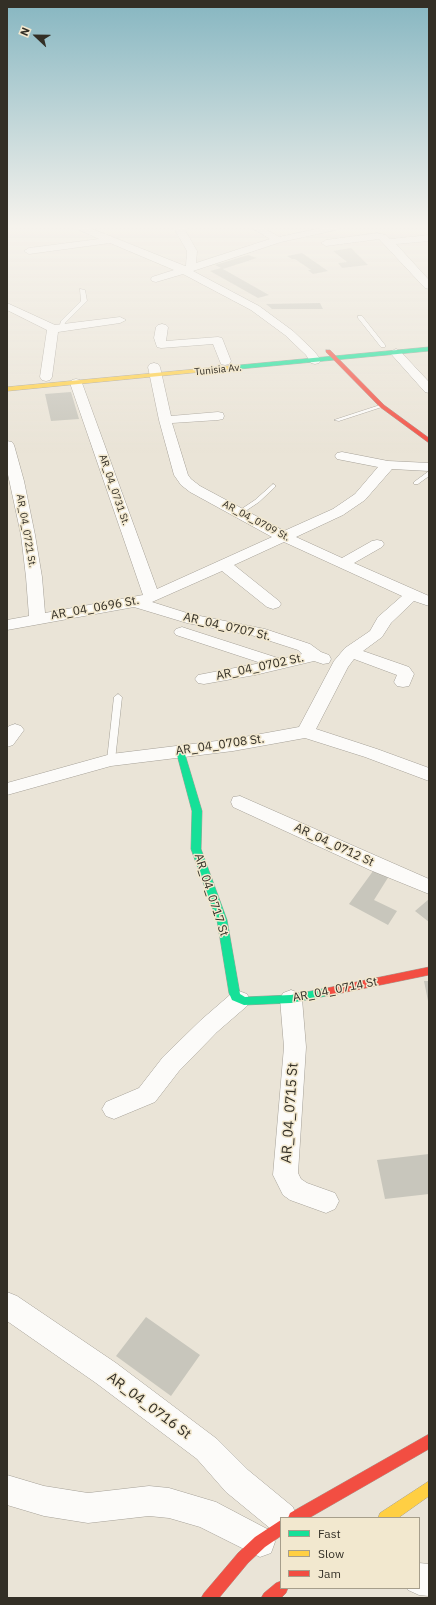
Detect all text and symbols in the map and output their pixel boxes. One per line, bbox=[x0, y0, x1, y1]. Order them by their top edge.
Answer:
north arrow bbox=[16, 16, 56, 56]
text: N bbox=[17, 25, 33, 38]
street label: Tunisia Av. bbox=[194, 362, 242, 378]
street label: AR_04_0731 St. bbox=[96, 453, 132, 527]
street label: AR_04_0721 St. bbox=[14, 493, 38, 569]
street label: AR_04_0709 St. bbox=[220, 498, 292, 544]
street label: AR_04_0696 St. bbox=[50, 593, 140, 623]
street label: AR_04_0707 St. bbox=[182, 610, 272, 644]
street label: AR_04_0702 St. bbox=[215, 651, 305, 683]
street label: AR_04_0708 St. bbox=[175, 732, 265, 758]
street label: AR_04_0712 St bbox=[292, 820, 376, 870]
street label: AR_04_0717 St bbox=[191, 852, 231, 938]
street label: AR_04_0714 St bbox=[291, 975, 379, 1005]
street label: AR_04_0715 St bbox=[278, 1062, 302, 1164]
street label: AR_04_0716 St bbox=[104, 1369, 194, 1443]
legend bbox=[280, 1517, 420, 1589]
text: Fast bbox=[318, 1526, 341, 1541]
text: Slow bbox=[318, 1546, 344, 1561]
text: Jam bbox=[318, 1566, 341, 1581]

